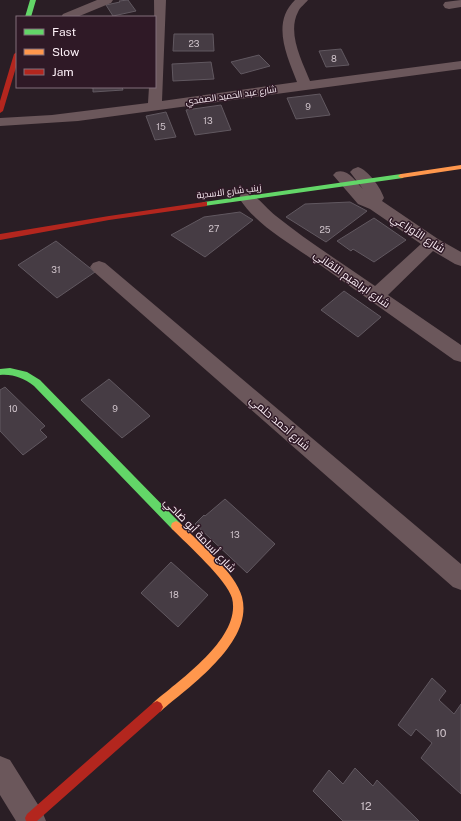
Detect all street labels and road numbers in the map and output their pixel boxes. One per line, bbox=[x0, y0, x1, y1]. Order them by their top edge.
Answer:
street label: شارع عبد الحميد الصفدي bbox=[185, 83, 278, 109]
street label: زينب شارع الاسدية bbox=[196, 182, 262, 201]
street label: شارع الأوزاعي bbox=[387, 211, 447, 257]
street label: شارع ابراهيم اللقاني bbox=[310, 248, 392, 312]
street label: شارع أحمد حلمي bbox=[246, 393, 313, 455]
street label: شارع أسامة أبو ضاحي bbox=[159, 495, 239, 577]

